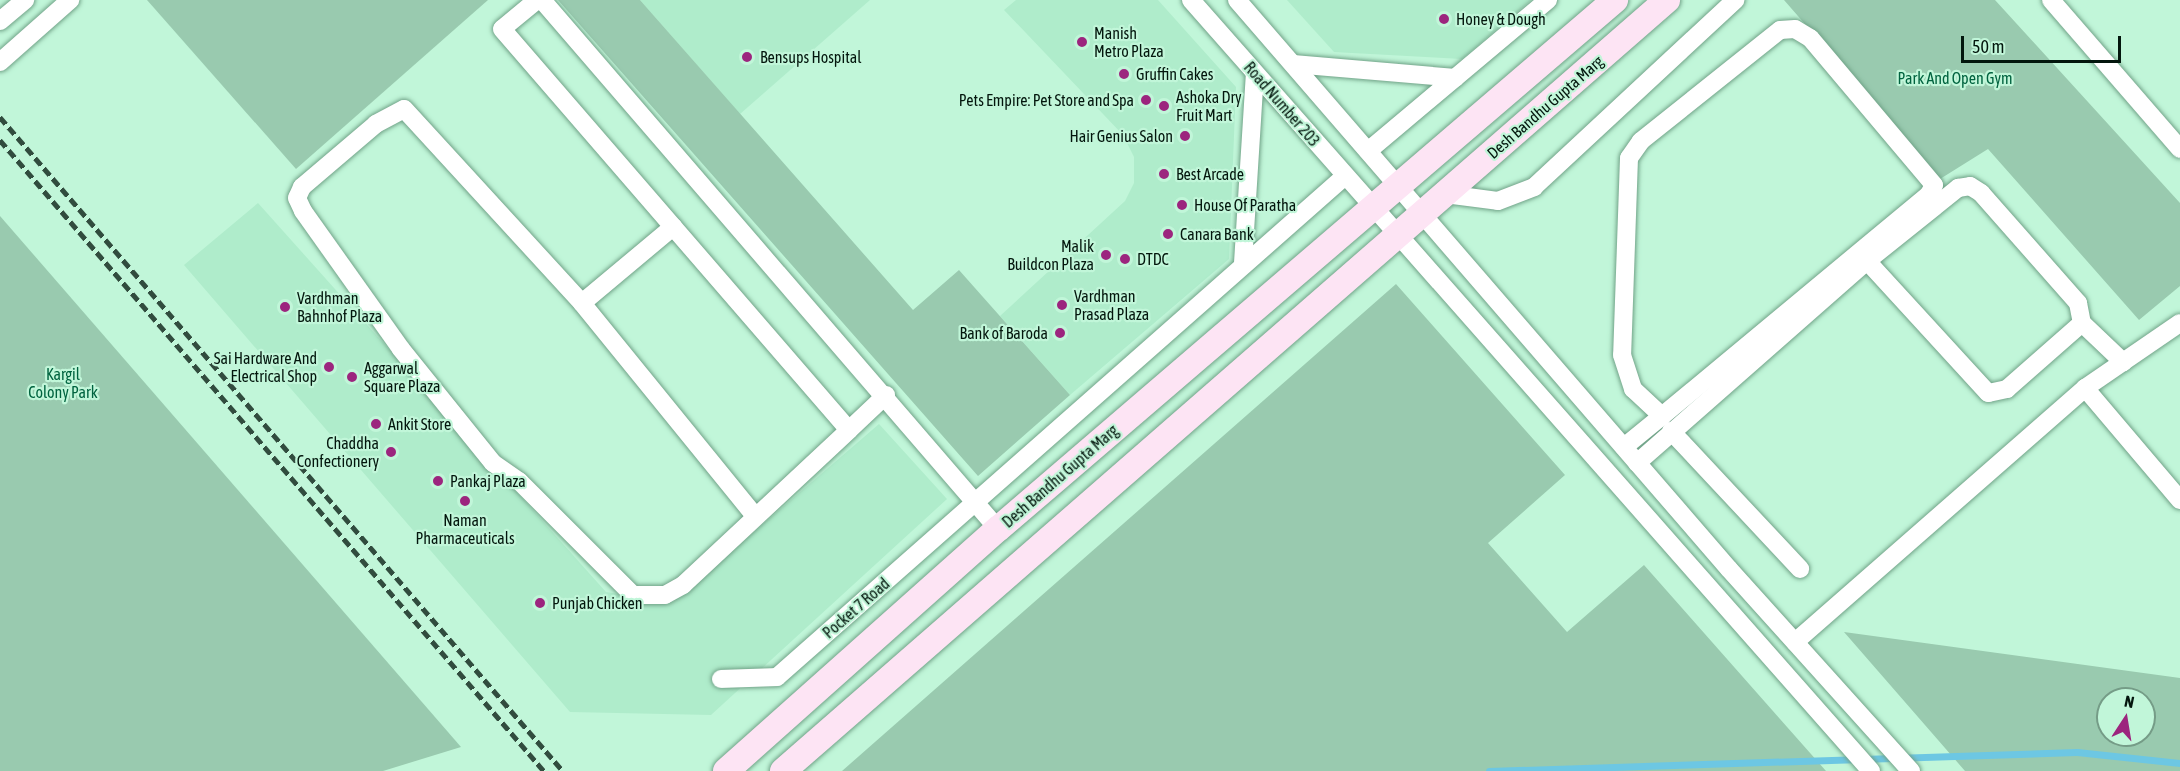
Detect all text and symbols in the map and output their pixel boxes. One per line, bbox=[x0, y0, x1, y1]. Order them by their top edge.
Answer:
place label: Honey & Dough bbox=[1456, 9, 1546, 29]
marker: Honey & Dough bbox=[1437, 12, 1451, 26]
place label: Manish Metro Plaza bbox=[1094, 23, 1164, 61]
scale bar bbox=[1964, 24, 2124, 62]
marker: Manish Metro Plaza bbox=[1075, 35, 1089, 49]
text: 50 m bbox=[1972, 36, 2004, 57]
place label: Bensups Hospital bbox=[760, 47, 861, 67]
marker: Bensups Hospital bbox=[738, 48, 756, 66]
street label: Desh Bandhu Gupta Marg bbox=[1483, 51, 1607, 163]
street label: Road Number 203 bbox=[1240, 58, 1324, 150]
place label: Gruffin Cakes bbox=[1136, 64, 1214, 84]
marker: Gruffin Cakes bbox=[1117, 67, 1131, 81]
park label: Park And Open Gym bbox=[1897, 68, 2013, 88]
place label: Ashoka Dry Fruit Mart bbox=[1176, 87, 1242, 125]
place label: Pets Empire: Pet Store and Spa bbox=[959, 90, 1134, 110]
marker: Pets Empire: Pet Store and Spa bbox=[1139, 93, 1153, 107]
marker: Ashoka Dry Fruit Mart bbox=[1157, 99, 1171, 113]
place label: Hair Genius Salon bbox=[1069, 126, 1173, 146]
marker: Hair Genius Salon bbox=[1178, 129, 1192, 143]
place label: Best Arcade bbox=[1176, 164, 1244, 184]
marker: Best Arcade bbox=[1157, 167, 1171, 181]
place label: House Of Paratha bbox=[1194, 195, 1296, 215]
marker: House Of Paratha bbox=[1175, 198, 1189, 212]
place label: Canara Bank bbox=[1180, 224, 1254, 244]
marker: Canara Bank bbox=[1161, 227, 1175, 241]
place label: Malik Buildcon Plaza bbox=[1007, 236, 1094, 274]
marker: Malik Buildcon Plaza bbox=[1099, 248, 1113, 262]
place label: DTDC bbox=[1137, 249, 1169, 269]
marker: DTDC bbox=[1118, 252, 1132, 266]
place label: Vardhman Prasad Plaza bbox=[1074, 286, 1149, 324]
place label: Vardhman Bahnhof Plaza bbox=[297, 288, 382, 326]
marker: Vardhman Prasad Plaza bbox=[1055, 298, 1069, 312]
marker: Vardhman Bahnhof Plaza bbox=[278, 300, 292, 314]
place label: Bank of Baroda bbox=[960, 323, 1048, 343]
marker: Bank of Baroda bbox=[1053, 326, 1067, 340]
place label: Sai Hardware And Electrical Shop bbox=[214, 348, 317, 386]
place label: Aggarwal Square Plaza bbox=[364, 358, 440, 396]
marker: Sai Hardware And Electrical Shop bbox=[322, 360, 336, 374]
park label: Kargil Colony Park bbox=[28, 364, 98, 402]
marker: Aggarwal Square Plaza bbox=[345, 370, 359, 384]
place label: Ankit Store bbox=[388, 414, 451, 434]
marker: Ankit Store bbox=[369, 417, 383, 431]
street label: Desh Bandhu Gupta Marg bbox=[998, 420, 1122, 532]
place label: Chaddha Confectionery bbox=[297, 433, 379, 471]
marker: Chaddha Confectionery bbox=[384, 445, 398, 459]
place label: Pankaj Plaza bbox=[450, 471, 526, 491]
marker: Pankaj Plaza bbox=[431, 474, 445, 488]
marker: Naman Pharmaceuticals bbox=[458, 494, 472, 508]
place label: Naman Pharmaceuticals bbox=[415, 510, 515, 548]
street label: Pocket 7 Road bbox=[819, 574, 893, 642]
place label: Punjab Chicken bbox=[552, 593, 643, 613]
marker: Punjab Chicken bbox=[533, 596, 547, 610]
north arrow bbox=[2096, 687, 2156, 747]
text: N bbox=[2123, 692, 2136, 711]

